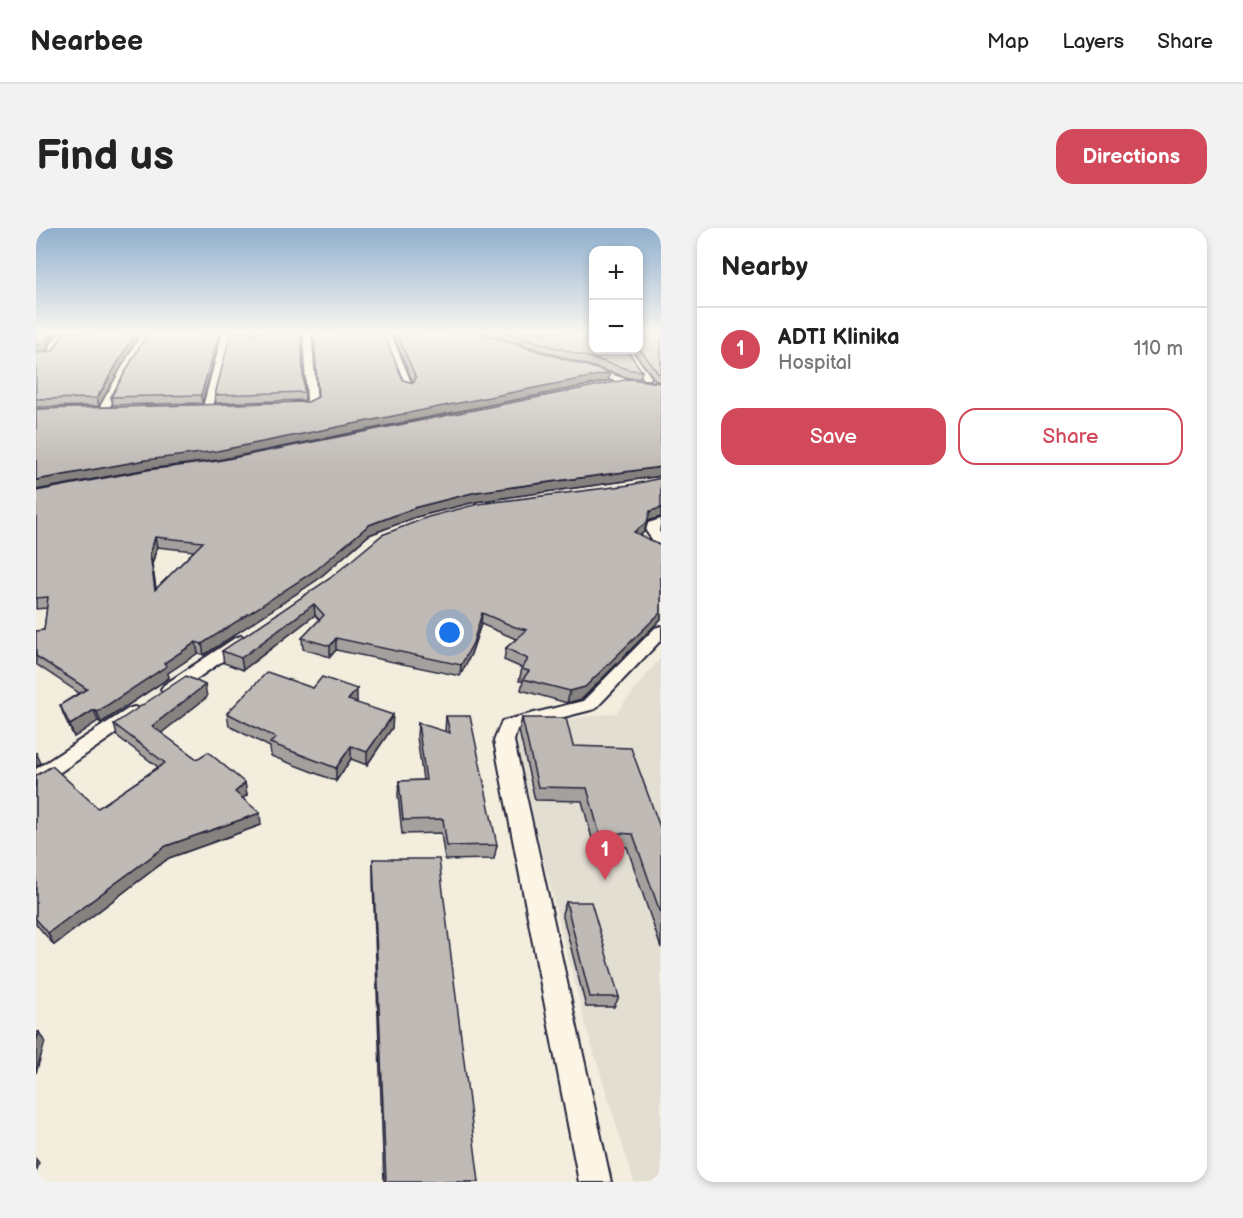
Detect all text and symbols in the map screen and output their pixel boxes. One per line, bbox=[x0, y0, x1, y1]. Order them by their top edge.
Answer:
text: Nearbee bbox=[30, 25, 143, 58]
text: Map bbox=[987, 29, 1029, 54]
text: Layers bbox=[1062, 29, 1124, 54]
text: Share bbox=[1157, 29, 1213, 54]
button: Directions bbox=[1056, 129, 1207, 184]
text: Find us bbox=[36, 131, 174, 182]
map controls bbox=[589, 246, 643, 354]
button: + bbox=[589, 246, 643, 300]
text: Nearby bbox=[721, 252, 808, 283]
button: − bbox=[589, 300, 643, 354]
text: ADTI Klinika bbox=[778, 324, 900, 351]
text: 1 bbox=[736, 337, 745, 361]
text: 110 m bbox=[1134, 337, 1183, 361]
text: Hospital bbox=[778, 351, 851, 375]
button: Save bbox=[721, 408, 946, 465]
button: Share bbox=[958, 408, 1183, 465]
your location bbox=[435, 618, 464, 647]
pin: 1 bbox=[586, 830, 624, 880]

